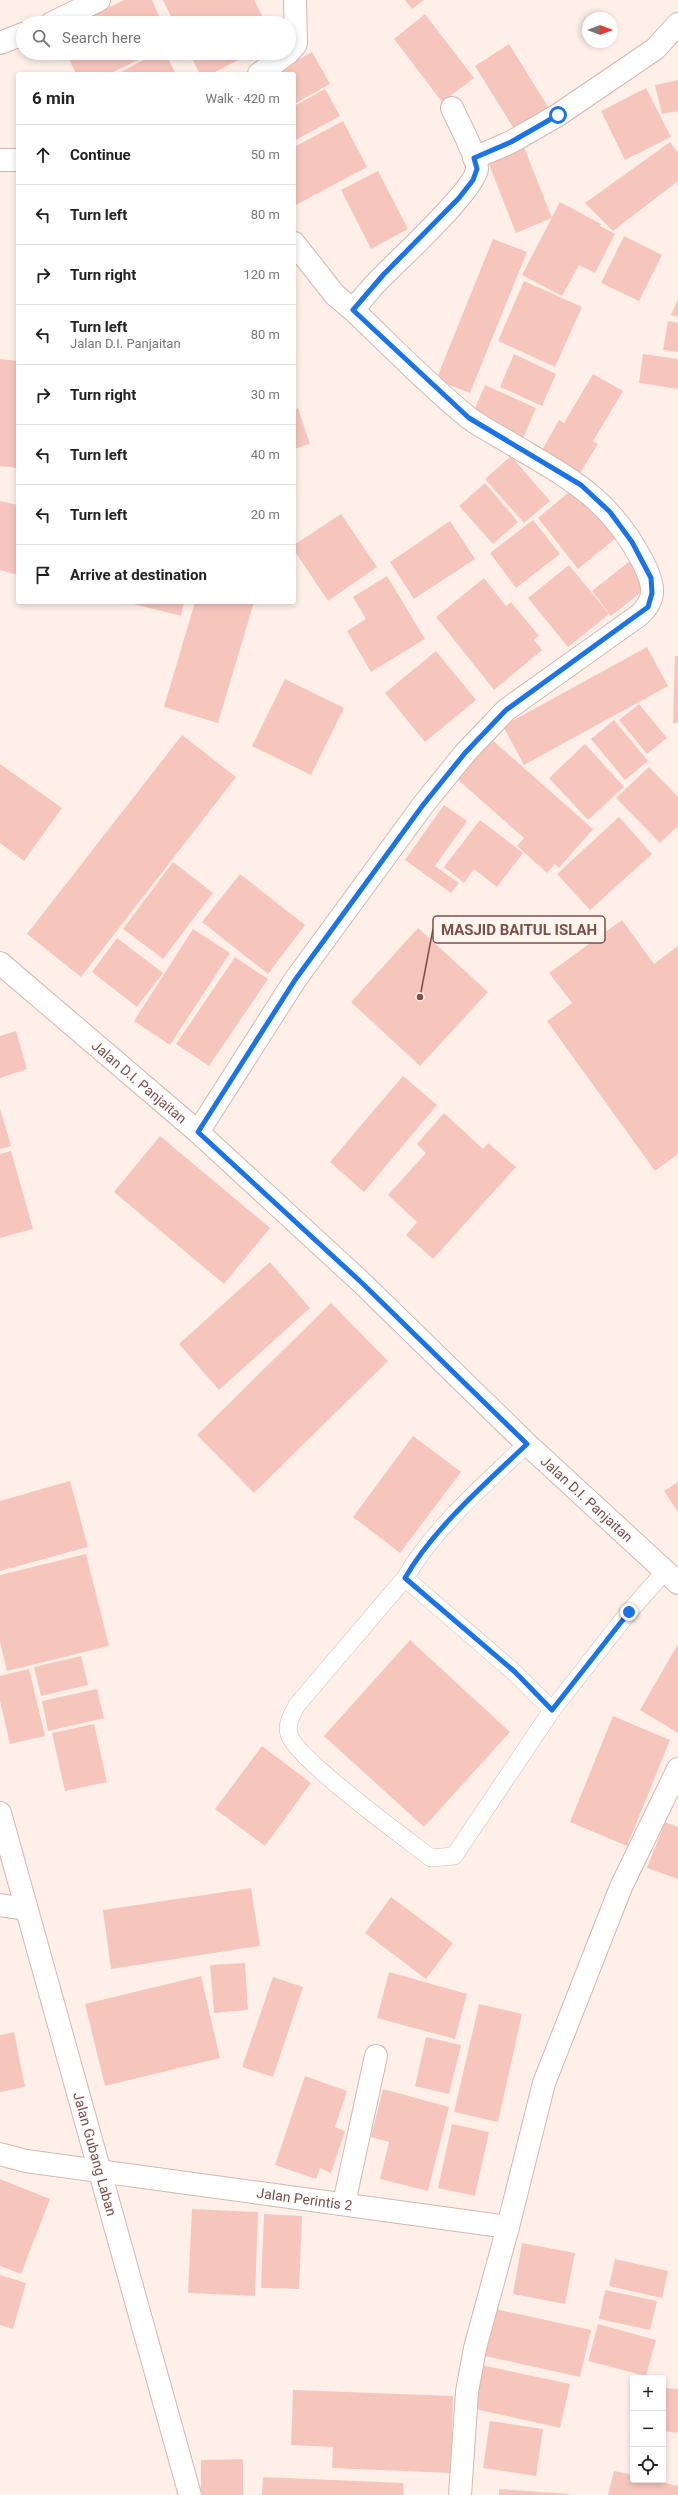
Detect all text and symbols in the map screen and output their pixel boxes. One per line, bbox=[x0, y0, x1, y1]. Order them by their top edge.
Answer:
north arrow bbox=[582, 12, 618, 48]
search box bbox=[16, 16, 296, 60]
icon: search bbox=[30, 27, 52, 49]
text: Search here bbox=[62, 29, 141, 47]
text: 6 min bbox=[32, 88, 75, 108]
text: Walk · 420 m bbox=[205, 91, 280, 106]
route start bbox=[549, 106, 567, 124]
icon: ahead bbox=[32, 144, 54, 166]
text: Continue bbox=[70, 146, 131, 164]
text: 50 m bbox=[251, 147, 280, 162]
icon: left bbox=[32, 204, 54, 226]
text: Turn left bbox=[70, 206, 127, 224]
text: 80 m bbox=[251, 207, 280, 222]
icon: right bbox=[32, 264, 54, 286]
text: Turn right bbox=[70, 266, 136, 284]
text: 120 m bbox=[243, 267, 280, 282]
text: Turn left bbox=[70, 318, 127, 336]
icon: left bbox=[32, 324, 54, 346]
text: 80 m bbox=[251, 327, 280, 342]
text: Jalan D.I. Panjaitan bbox=[70, 336, 181, 351]
icon: right bbox=[32, 384, 54, 406]
text: Turn right bbox=[70, 386, 136, 404]
text: 30 m bbox=[251, 387, 280, 402]
icon: left bbox=[32, 444, 54, 466]
text: Turn left bbox=[70, 446, 127, 464]
text: 40 m bbox=[251, 447, 280, 462]
icon: left bbox=[32, 504, 54, 526]
text: Turn left bbox=[70, 506, 127, 524]
text: 20 m bbox=[251, 507, 280, 522]
icon: arrive bbox=[32, 564, 54, 586]
text: Arrive at destination bbox=[70, 566, 207, 584]
callout: MASJID BAITUL ISLAH bbox=[433, 916, 605, 943]
text: MASJID BAITUL ISLAH bbox=[441, 921, 597, 939]
street label: Jalan D.I. Panjaitan bbox=[89, 1037, 190, 1127]
street label: Jalan D.I. Panjaitan bbox=[537, 1453, 636, 1545]
route end bbox=[620, 1603, 638, 1621]
street label: Jalan Gubang Laban bbox=[70, 2090, 120, 2218]
street label: Jalan Perintis 2 bbox=[256, 2185, 353, 2214]
map controls bbox=[630, 2375, 666, 2483]
button: + bbox=[630, 2375, 666, 2411]
button: − bbox=[630, 2411, 666, 2447]
button: locate bbox=[630, 2447, 666, 2483]

